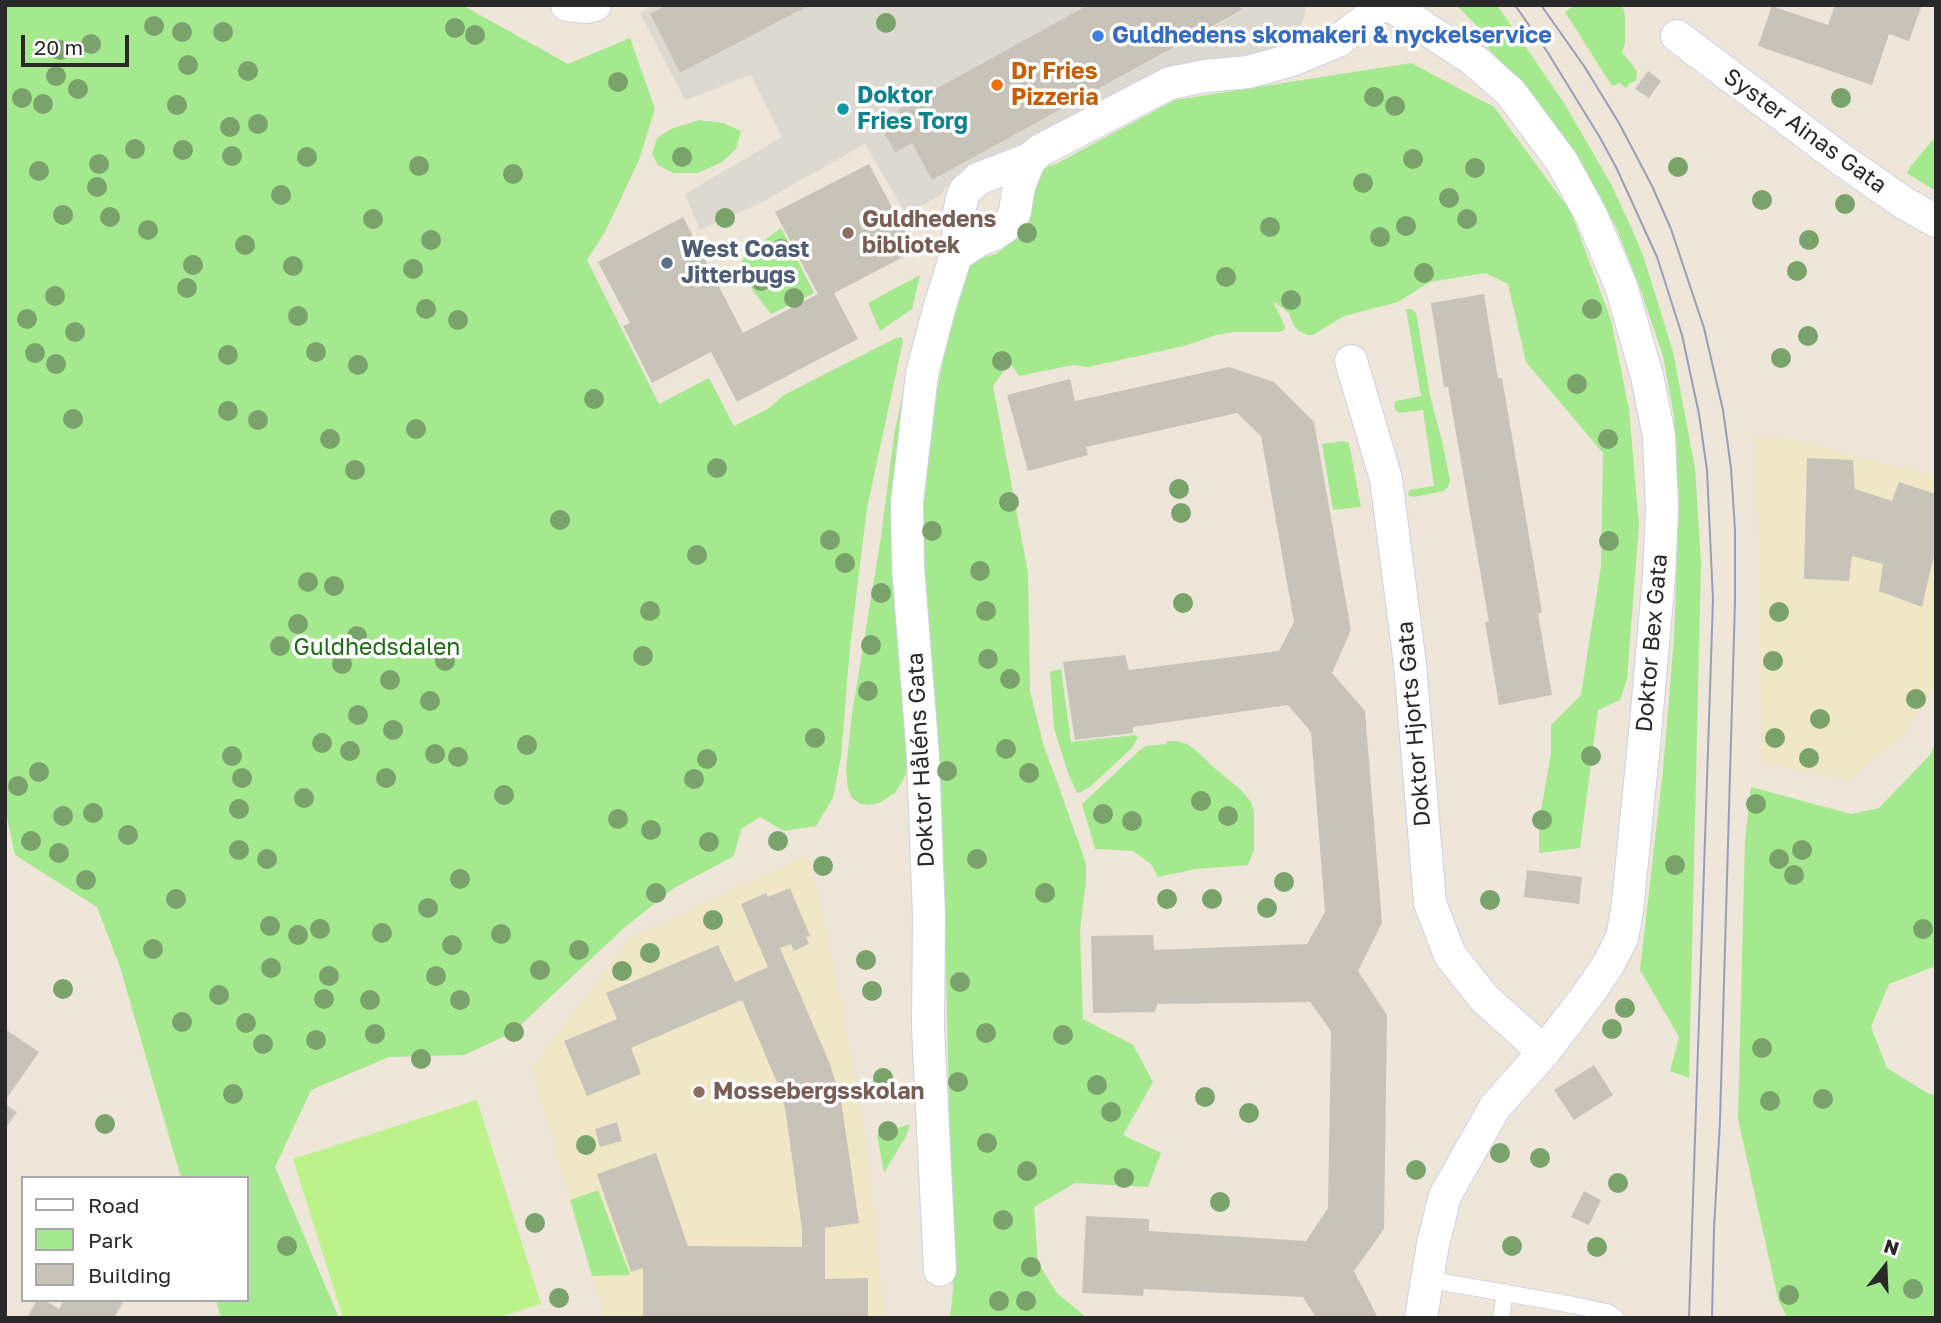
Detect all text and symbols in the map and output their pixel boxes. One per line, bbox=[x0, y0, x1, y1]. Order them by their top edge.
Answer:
scale bar bbox=[24, 21, 133, 65]
place label: Guldhedens skomakeri & nyckelservice bbox=[1112, 22, 1552, 50]
marker: Guldhedens skomakeri & nyckelservice bbox=[1090, 28, 1106, 44]
text: 20 m bbox=[34, 34, 83, 60]
place label: Dr Fries Pizzeria bbox=[1011, 58, 1098, 112]
street label: Syster Ainas Gata bbox=[1718, 63, 1892, 199]
marker: Dr Fries Pizzeria bbox=[989, 77, 1005, 93]
place label: Doktor Fries Torg bbox=[857, 82, 968, 136]
marker: Doktor Fries Torg bbox=[835, 101, 851, 117]
place label: Guldhedens bibliotek bbox=[862, 206, 996, 260]
marker: Guldhedens bibliotek bbox=[840, 225, 856, 241]
place label: West Coast Jitterbugs bbox=[681, 236, 810, 290]
marker: West Coast Jitterbugs bbox=[659, 255, 675, 271]
street label: Doktor Bex Gata bbox=[1630, 553, 1674, 733]
street label: Doktor Hjorts Gata bbox=[1391, 620, 1437, 828]
park label: Guldhedsdalen bbox=[294, 634, 460, 662]
street label: Doktor Håléns Gata bbox=[902, 652, 940, 868]
place label: Mossebergsskolan bbox=[713, 1078, 924, 1106]
marker: Mossebergsskolan bbox=[691, 1084, 707, 1100]
legend bbox=[21, 1176, 248, 1302]
text: Road bbox=[88, 1192, 139, 1218]
text: Park bbox=[88, 1227, 133, 1253]
north arrow bbox=[1850, 1232, 1920, 1302]
text: N bbox=[1881, 1233, 1902, 1260]
text: Building bbox=[88, 1262, 171, 1288]

